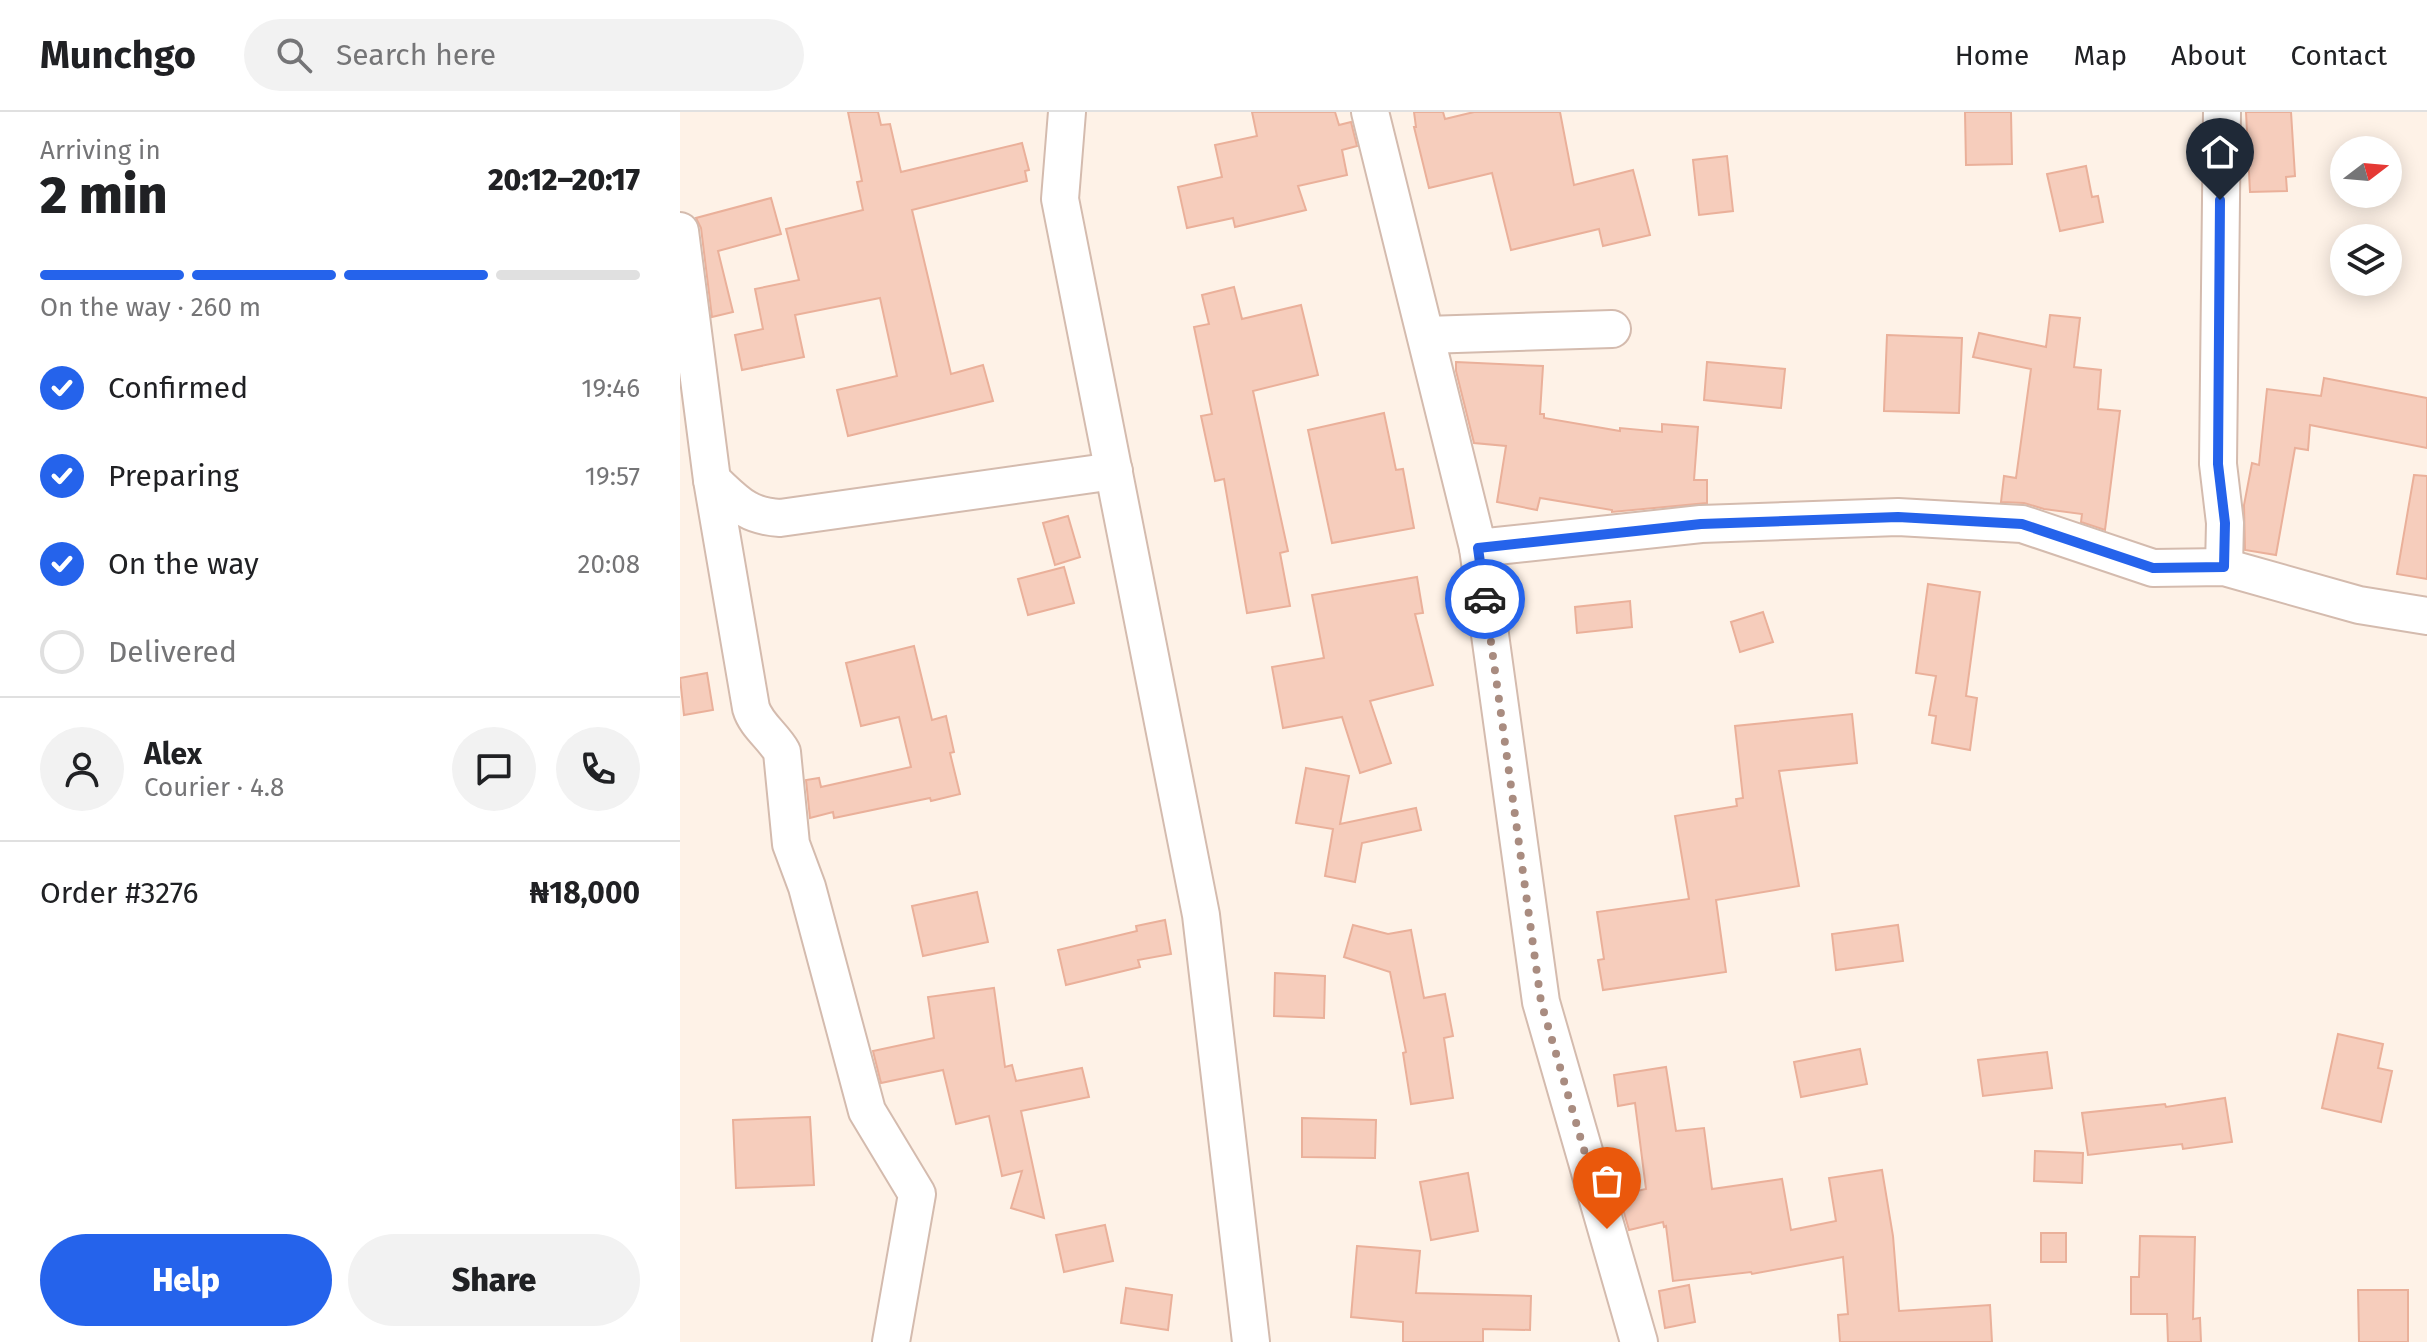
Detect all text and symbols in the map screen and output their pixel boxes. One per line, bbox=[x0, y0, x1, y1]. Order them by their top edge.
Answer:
search box bbox=[244, 19, 804, 91]
text: Munchgo bbox=[40, 32, 196, 78]
icon: search bbox=[272, 33, 316, 77]
text: Search here bbox=[336, 37, 496, 73]
text: Home bbox=[1955, 39, 2029, 72]
text: Map bbox=[2073, 39, 2127, 72]
text: About bbox=[2171, 39, 2246, 72]
text: Contact bbox=[2290, 39, 2387, 72]
pin bbox=[2186, 118, 2254, 200]
icon: home bbox=[2198, 130, 2242, 174]
text: Arriving in bbox=[40, 135, 161, 166]
north arrow bbox=[2330, 136, 2402, 208]
map controls bbox=[2330, 136, 2402, 296]
text: 20:12–20:17 bbox=[488, 162, 640, 198]
text: 2 min bbox=[40, 164, 167, 227]
button: layers bbox=[2330, 224, 2402, 296]
text: On the way · 260 m bbox=[40, 292, 261, 323]
icon: check bbox=[40, 366, 84, 410]
text: Confirmed bbox=[108, 370, 248, 406]
text: 19:46 bbox=[581, 373, 640, 404]
icon: check bbox=[40, 454, 84, 498]
text: Preparing bbox=[108, 458, 239, 494]
text: 19:57 bbox=[585, 461, 640, 492]
icon: check bbox=[40, 542, 84, 586]
text: On the way bbox=[108, 546, 259, 582]
text: 20:08 bbox=[578, 549, 640, 580]
courier bbox=[1445, 559, 1525, 639]
icon: car bbox=[1463, 577, 1507, 621]
text: Delivered bbox=[108, 634, 237, 670]
button: person bbox=[40, 727, 124, 811]
button: chat bbox=[452, 727, 536, 811]
button: phone bbox=[556, 727, 640, 811]
text: Alex bbox=[144, 736, 202, 772]
text: Courier · 4.8 bbox=[144, 772, 284, 803]
text: Order #3276 bbox=[40, 875, 198, 911]
text: ₦18,000 bbox=[530, 875, 640, 911]
pin bbox=[1573, 1147, 1641, 1229]
icon: bag bbox=[1585, 1159, 1629, 1203]
button: Help bbox=[40, 1234, 332, 1326]
button: Share bbox=[348, 1234, 640, 1326]

